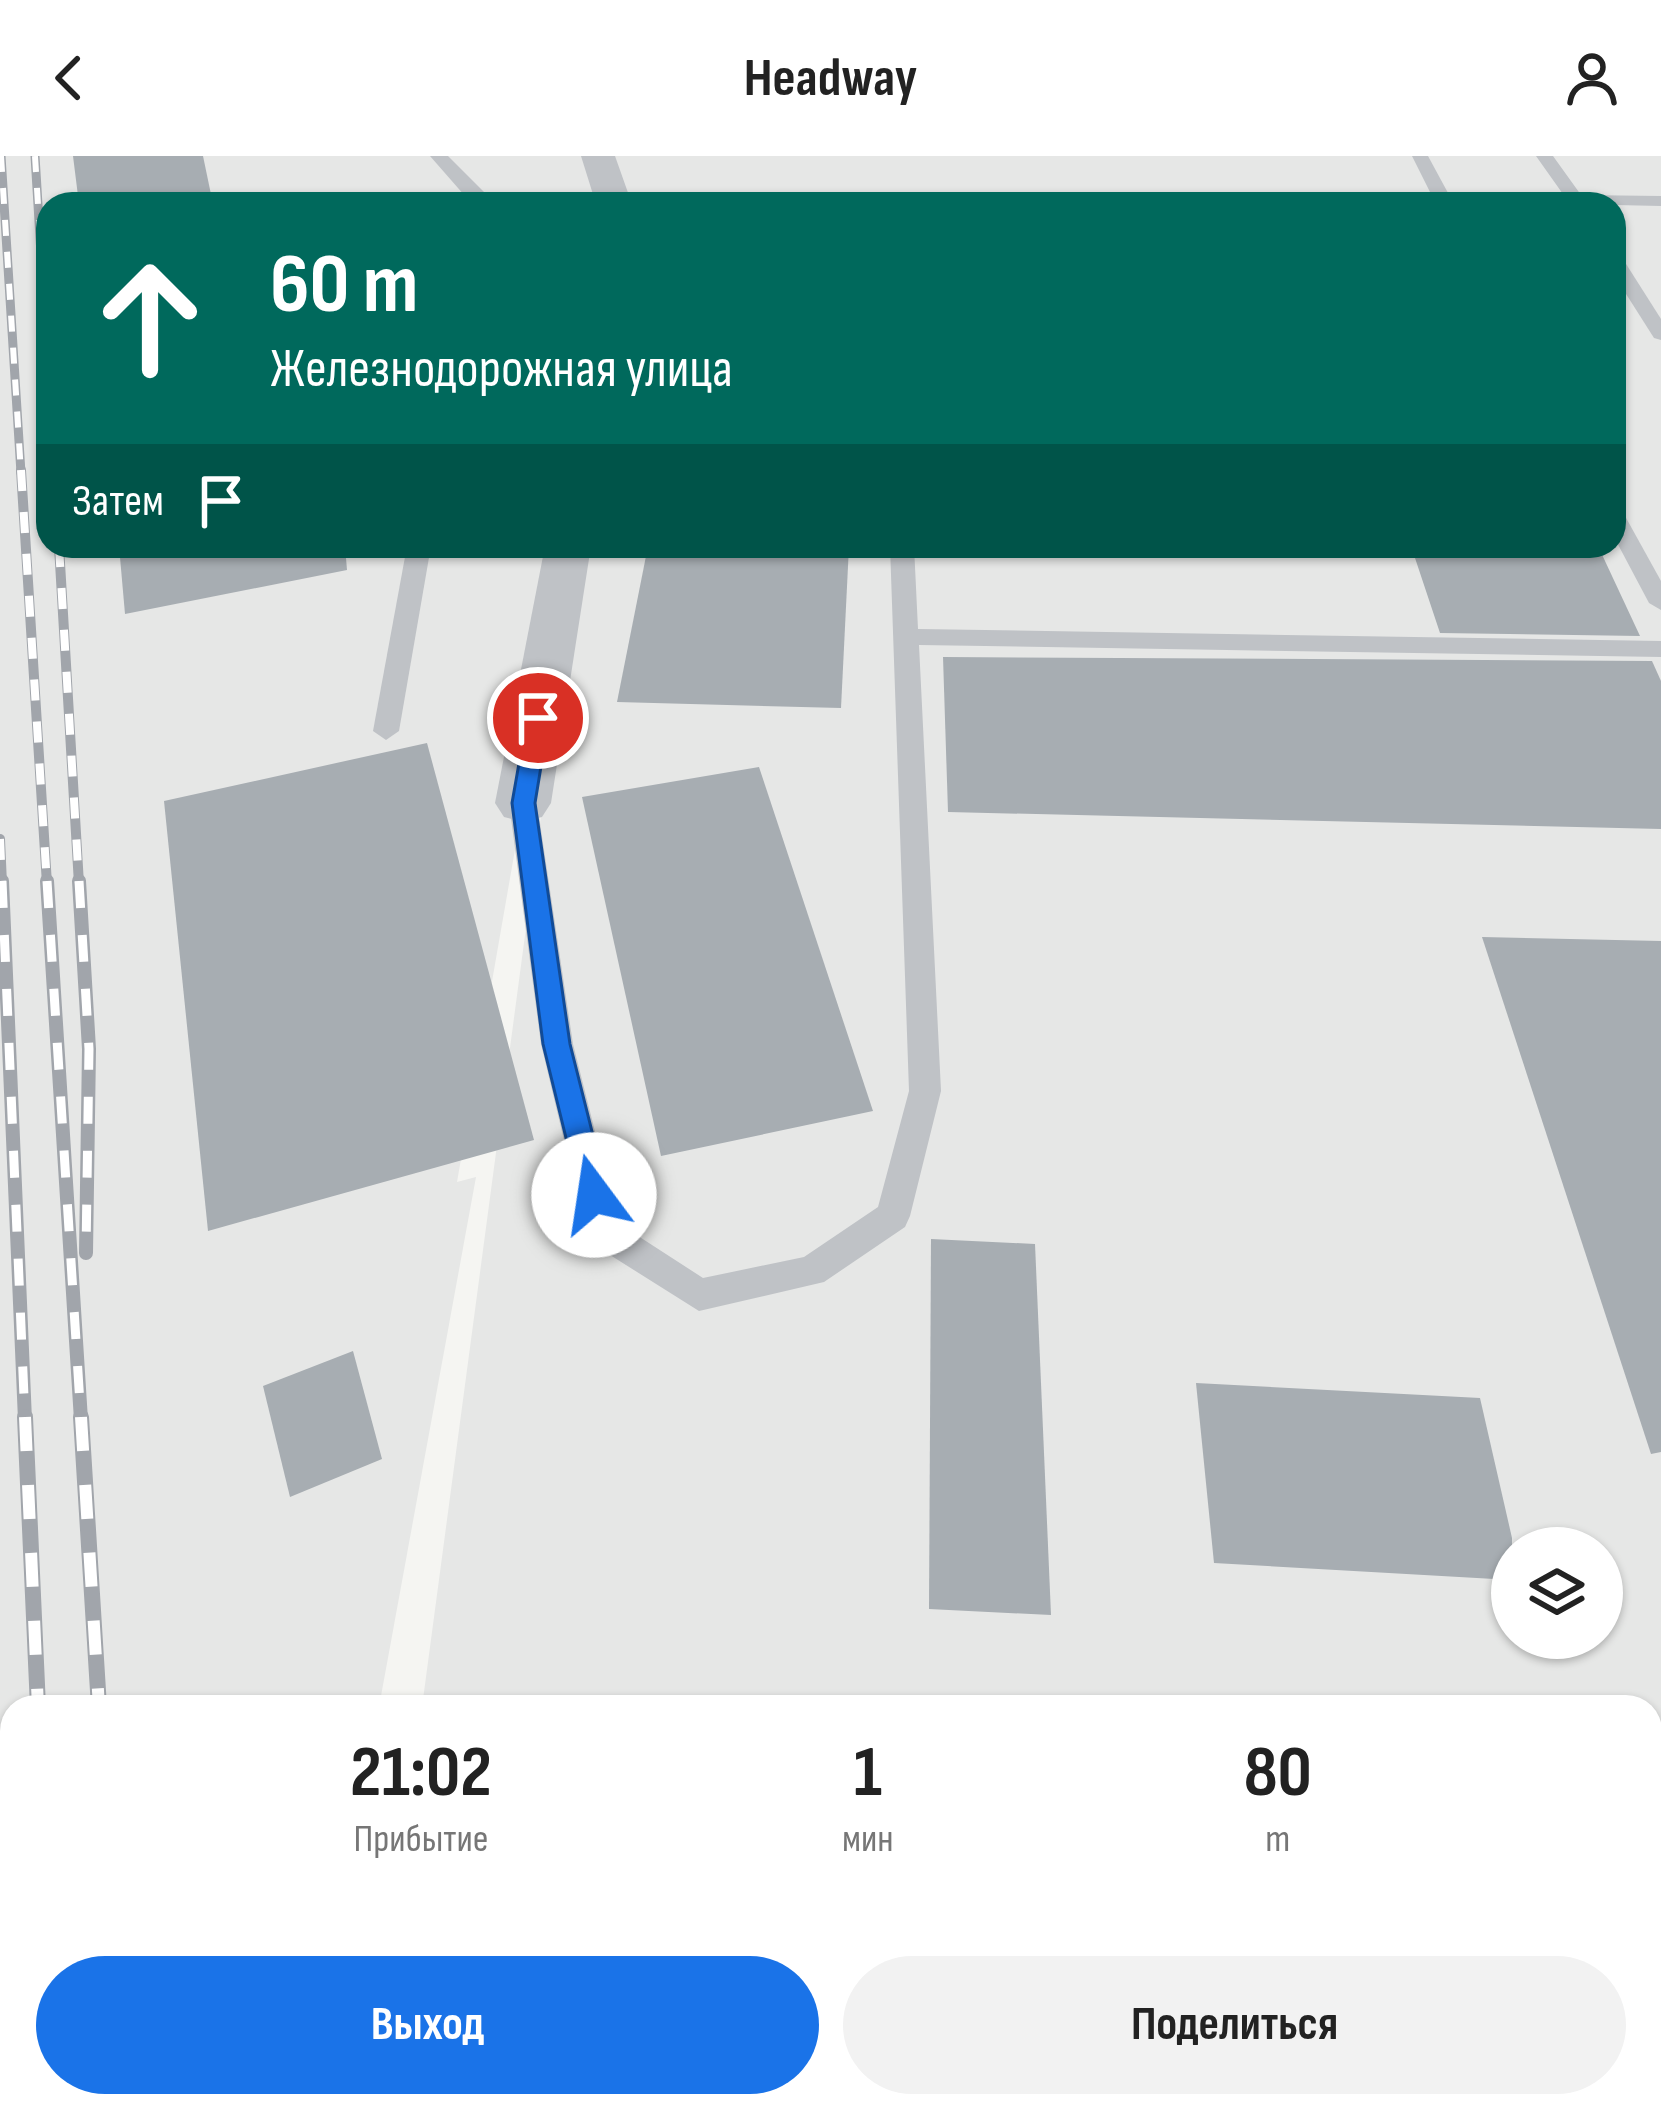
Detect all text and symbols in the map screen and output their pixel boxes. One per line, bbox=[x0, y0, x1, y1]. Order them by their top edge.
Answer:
icon: back bbox=[36, 45, 102, 111]
icon: person bbox=[1559, 45, 1625, 111]
text: Headway bbox=[744, 46, 917, 111]
text: 60 m bbox=[270, 235, 418, 336]
icon: ahead bbox=[72, 240, 228, 396]
text: Железнодорожная улица bbox=[270, 337, 733, 402]
icon: arrive bbox=[188, 468, 254, 534]
text: Затем bbox=[72, 474, 164, 529]
pin bbox=[487, 667, 589, 769]
icon: arrive bbox=[505, 685, 571, 751]
position arrow bbox=[531, 1132, 657, 1258]
map controls bbox=[1491, 1527, 1623, 1659]
button: layers bbox=[1491, 1527, 1623, 1659]
text: 21:02 bbox=[350, 1730, 492, 1817]
text: 1 bbox=[854, 1730, 882, 1817]
text: 80 bbox=[1244, 1730, 1312, 1817]
text: Прибытие bbox=[353, 1816, 489, 1863]
text: мин bbox=[842, 1816, 894, 1863]
text: m bbox=[1265, 1816, 1290, 1863]
button: Выход bbox=[36, 1956, 819, 2094]
button: Поделиться bbox=[843, 1956, 1626, 2094]

